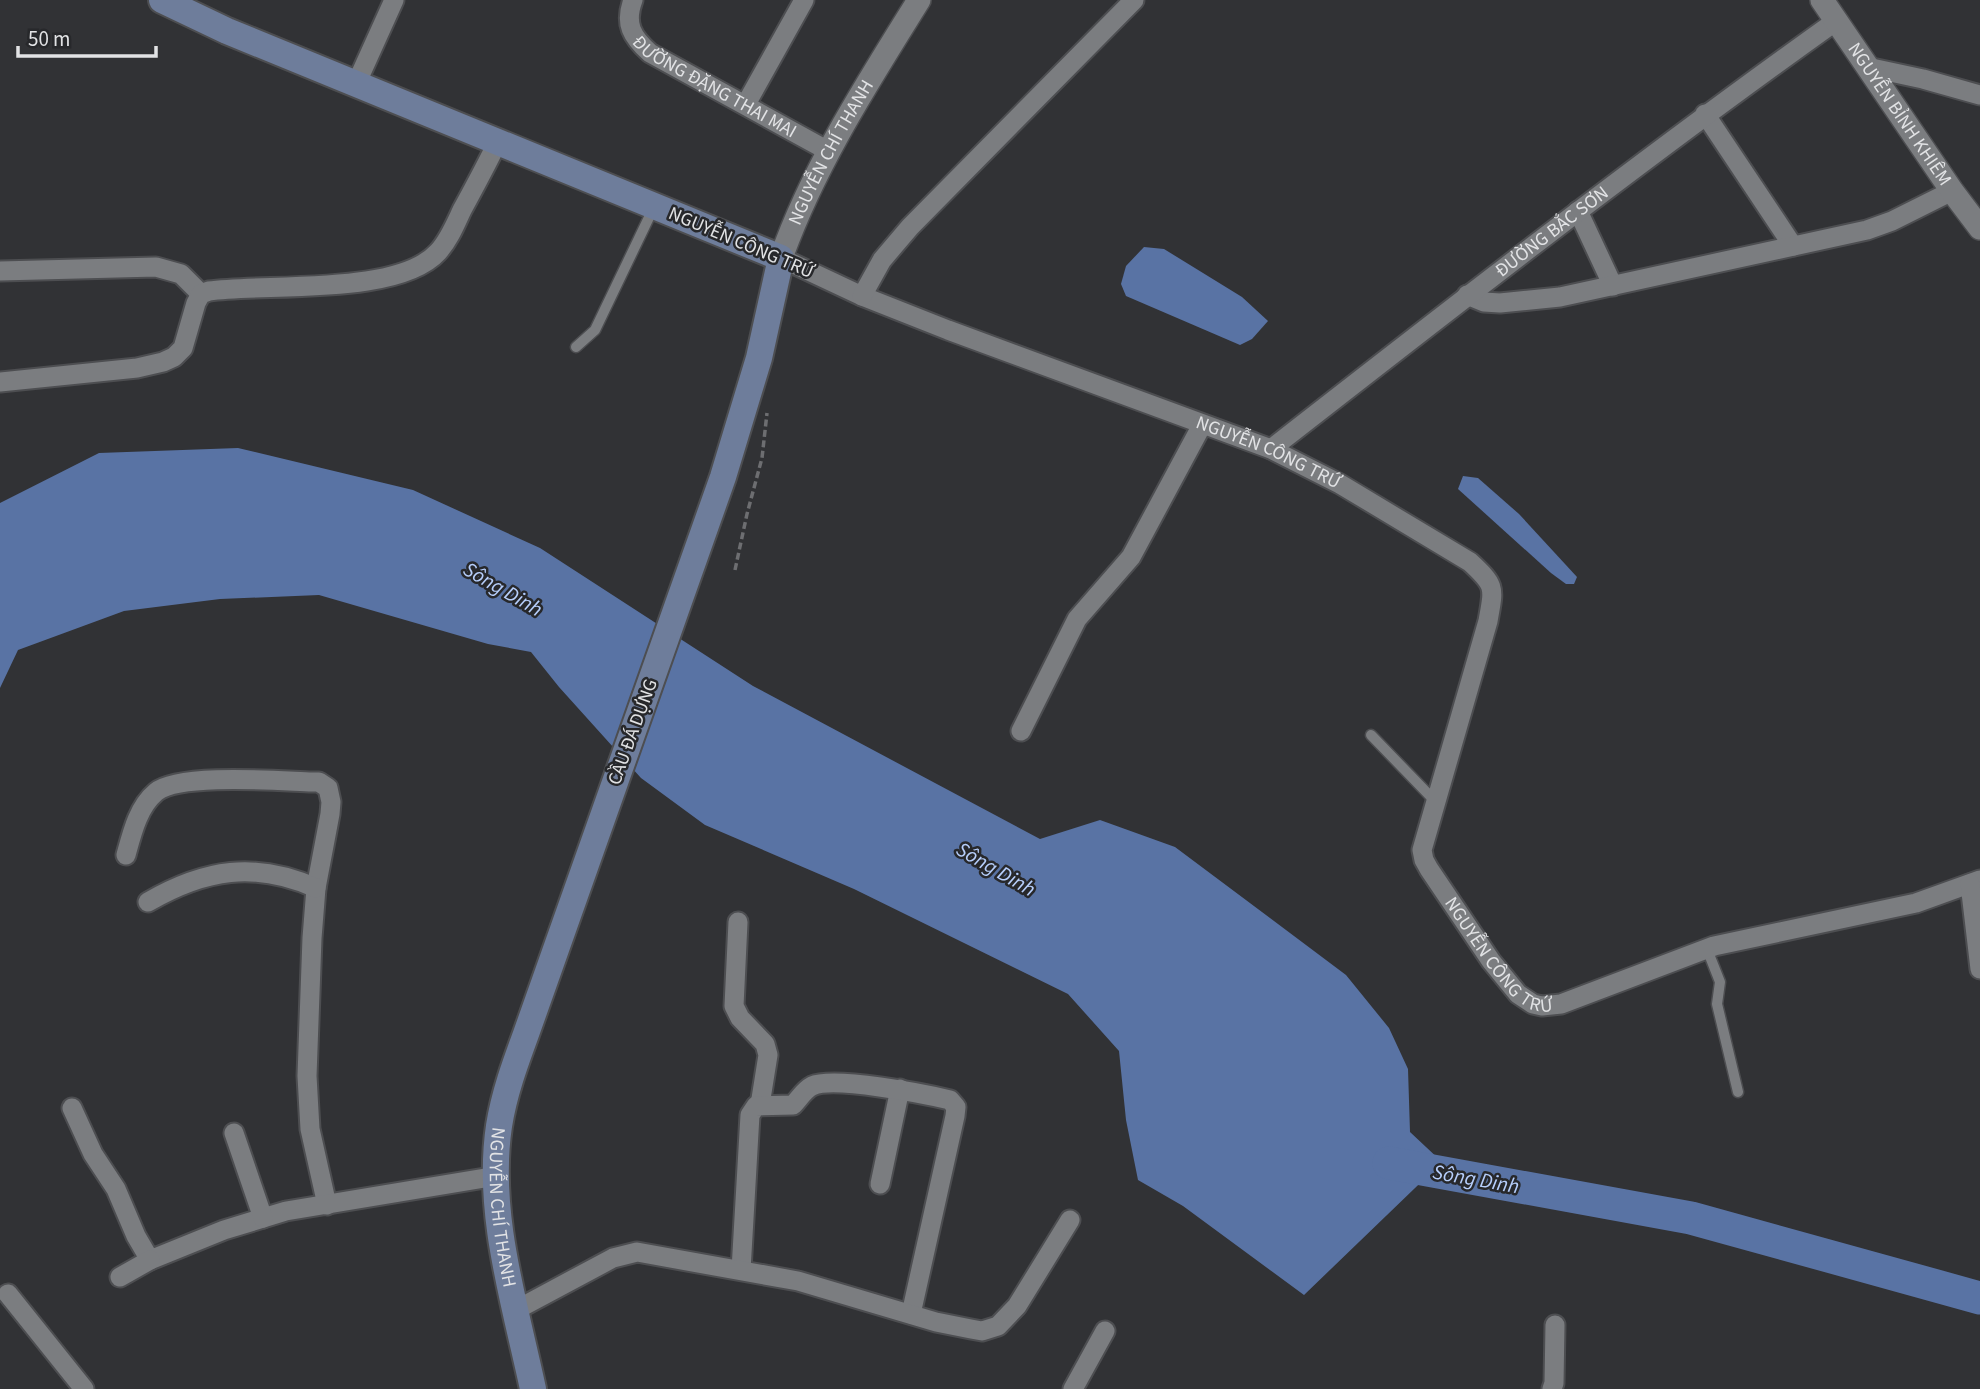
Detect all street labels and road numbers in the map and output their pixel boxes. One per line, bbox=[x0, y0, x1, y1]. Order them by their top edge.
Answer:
street label: ĐƯỜNG ĐẶNG THAI MAI bbox=[626, 29, 802, 145]
street label: NGUYỄN BỈNH KHIÊM bbox=[1841, 37, 1958, 191]
street label: NGUYỄN CHÍ THANH bbox=[782, 75, 880, 229]
street label: ĐƯỜNG BẮC SƠN bbox=[1489, 180, 1614, 284]
street label: NGUYỄN CÔNG TRỨ bbox=[664, 200, 818, 286]
street label: NGUYỄN CÔNG TRỨ bbox=[1192, 409, 1346, 496]
street label: CẦU ĐÁ DỰNG bbox=[601, 675, 665, 789]
street label: NGUYỄN CÔNG TRỨ bbox=[1438, 891, 1555, 1020]
street label: NGUYỄN CHÍ THANH bbox=[482, 1126, 523, 1290]

